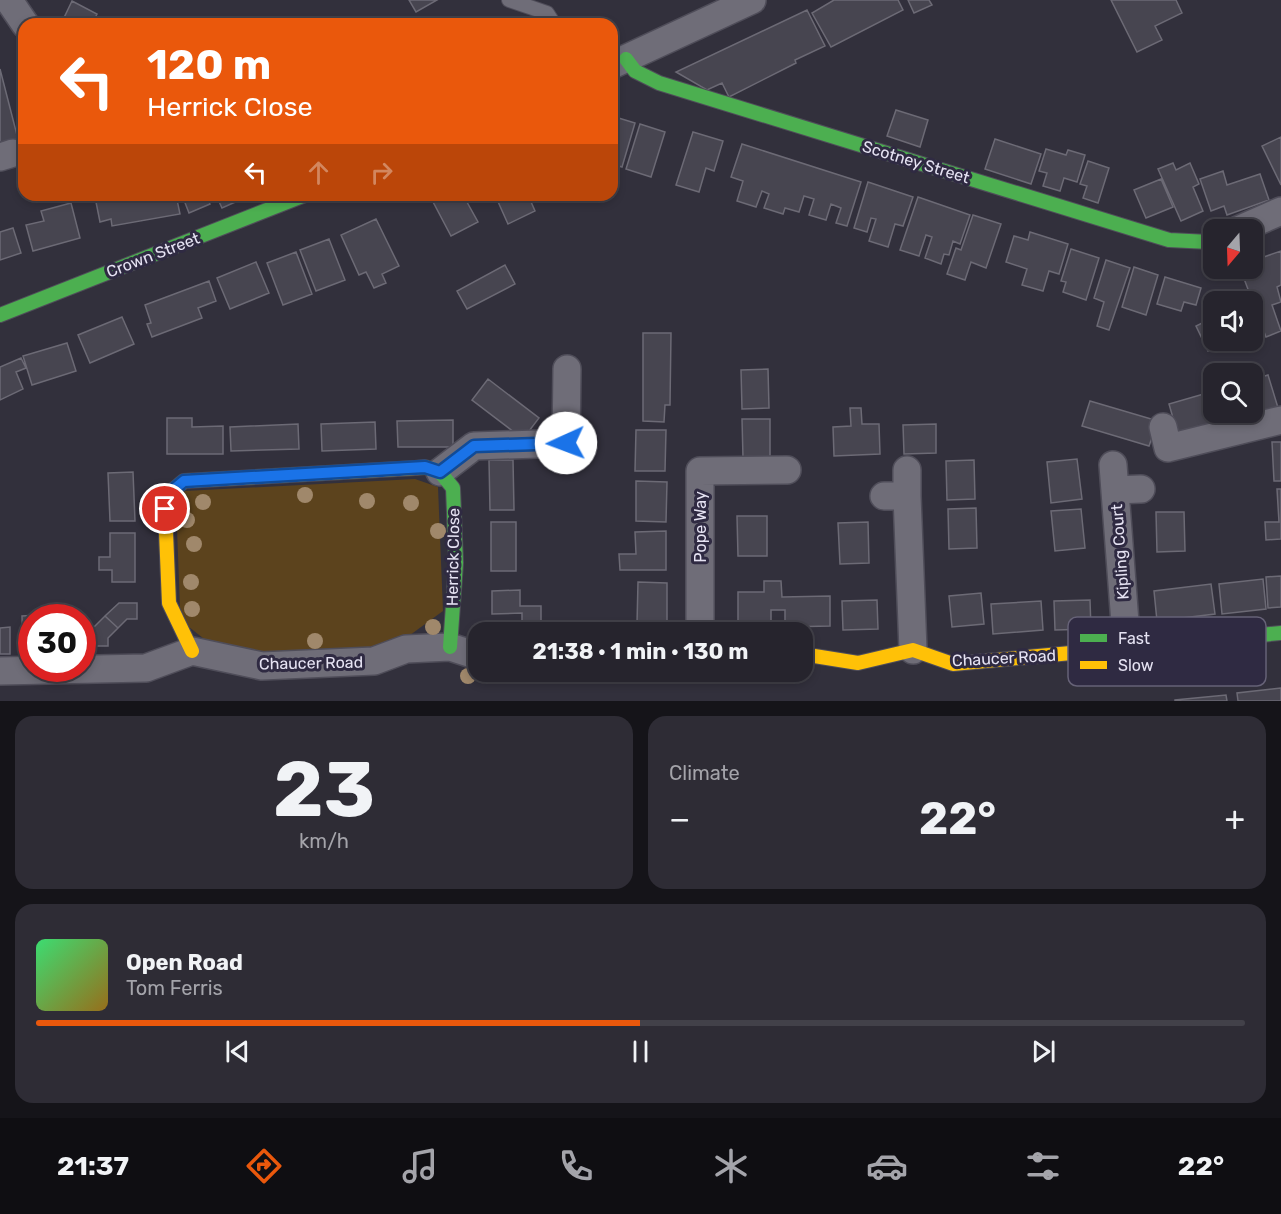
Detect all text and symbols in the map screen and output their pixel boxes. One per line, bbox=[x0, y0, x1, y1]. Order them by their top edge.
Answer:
text: 120 m bbox=[147, 40, 271, 90]
icon: left bbox=[48, 42, 126, 120]
text: Herrick Close bbox=[147, 91, 313, 123]
street label: Scotney Street bbox=[860, 137, 972, 187]
icon: left bbox=[239, 156, 272, 189]
icon: ahead bbox=[302, 156, 335, 189]
icon: right bbox=[365, 156, 398, 189]
north arrow bbox=[1203, 219, 1263, 279]
map controls bbox=[1203, 219, 1263, 423]
street label: Crown Street bbox=[104, 229, 202, 281]
button: sound bbox=[1203, 291, 1263, 351]
button: search bbox=[1203, 363, 1263, 423]
position arrow bbox=[534, 411, 598, 475]
pin bbox=[139, 483, 190, 534]
street label: Pope Way bbox=[691, 491, 710, 563]
icon: arrive bbox=[148, 492, 181, 525]
street label: Kipling Court bbox=[1107, 504, 1133, 600]
street label: Herrick Close bbox=[443, 508, 463, 606]
speed limit sign: 30 bbox=[18, 604, 96, 682]
legend bbox=[1068, 617, 1266, 686]
text: Fast bbox=[1118, 629, 1150, 648]
text: 21:38 · 1 min · 130 m bbox=[533, 638, 748, 665]
street label: Chaucer Road bbox=[951, 646, 1057, 670]
street label: Chaucer Road bbox=[259, 653, 363, 673]
text: Slow bbox=[1118, 656, 1154, 675]
text: 23 bbox=[273, 743, 375, 836]
text: Climate bbox=[669, 761, 740, 785]
text: 22° bbox=[919, 792, 996, 845]
text: − bbox=[669, 799, 690, 838]
text: + bbox=[1224, 799, 1245, 838]
text: km/h bbox=[299, 829, 349, 853]
text: Open Road bbox=[126, 949, 243, 976]
text: Tom Ferris bbox=[126, 976, 223, 1000]
icon: previous bbox=[221, 1035, 254, 1068]
icon: pause bbox=[624, 1035, 657, 1068]
icon: next bbox=[1027, 1035, 1060, 1068]
icon: directions bbox=[243, 1145, 285, 1187]
icon: music bbox=[399, 1145, 441, 1187]
icon: phone bbox=[555, 1145, 597, 1187]
icon: climate bbox=[710, 1145, 752, 1187]
icon: car bbox=[866, 1145, 908, 1187]
icon: filters bbox=[1022, 1145, 1064, 1187]
text: 21:37 bbox=[57, 1150, 129, 1182]
text: 22° bbox=[1178, 1150, 1224, 1182]

